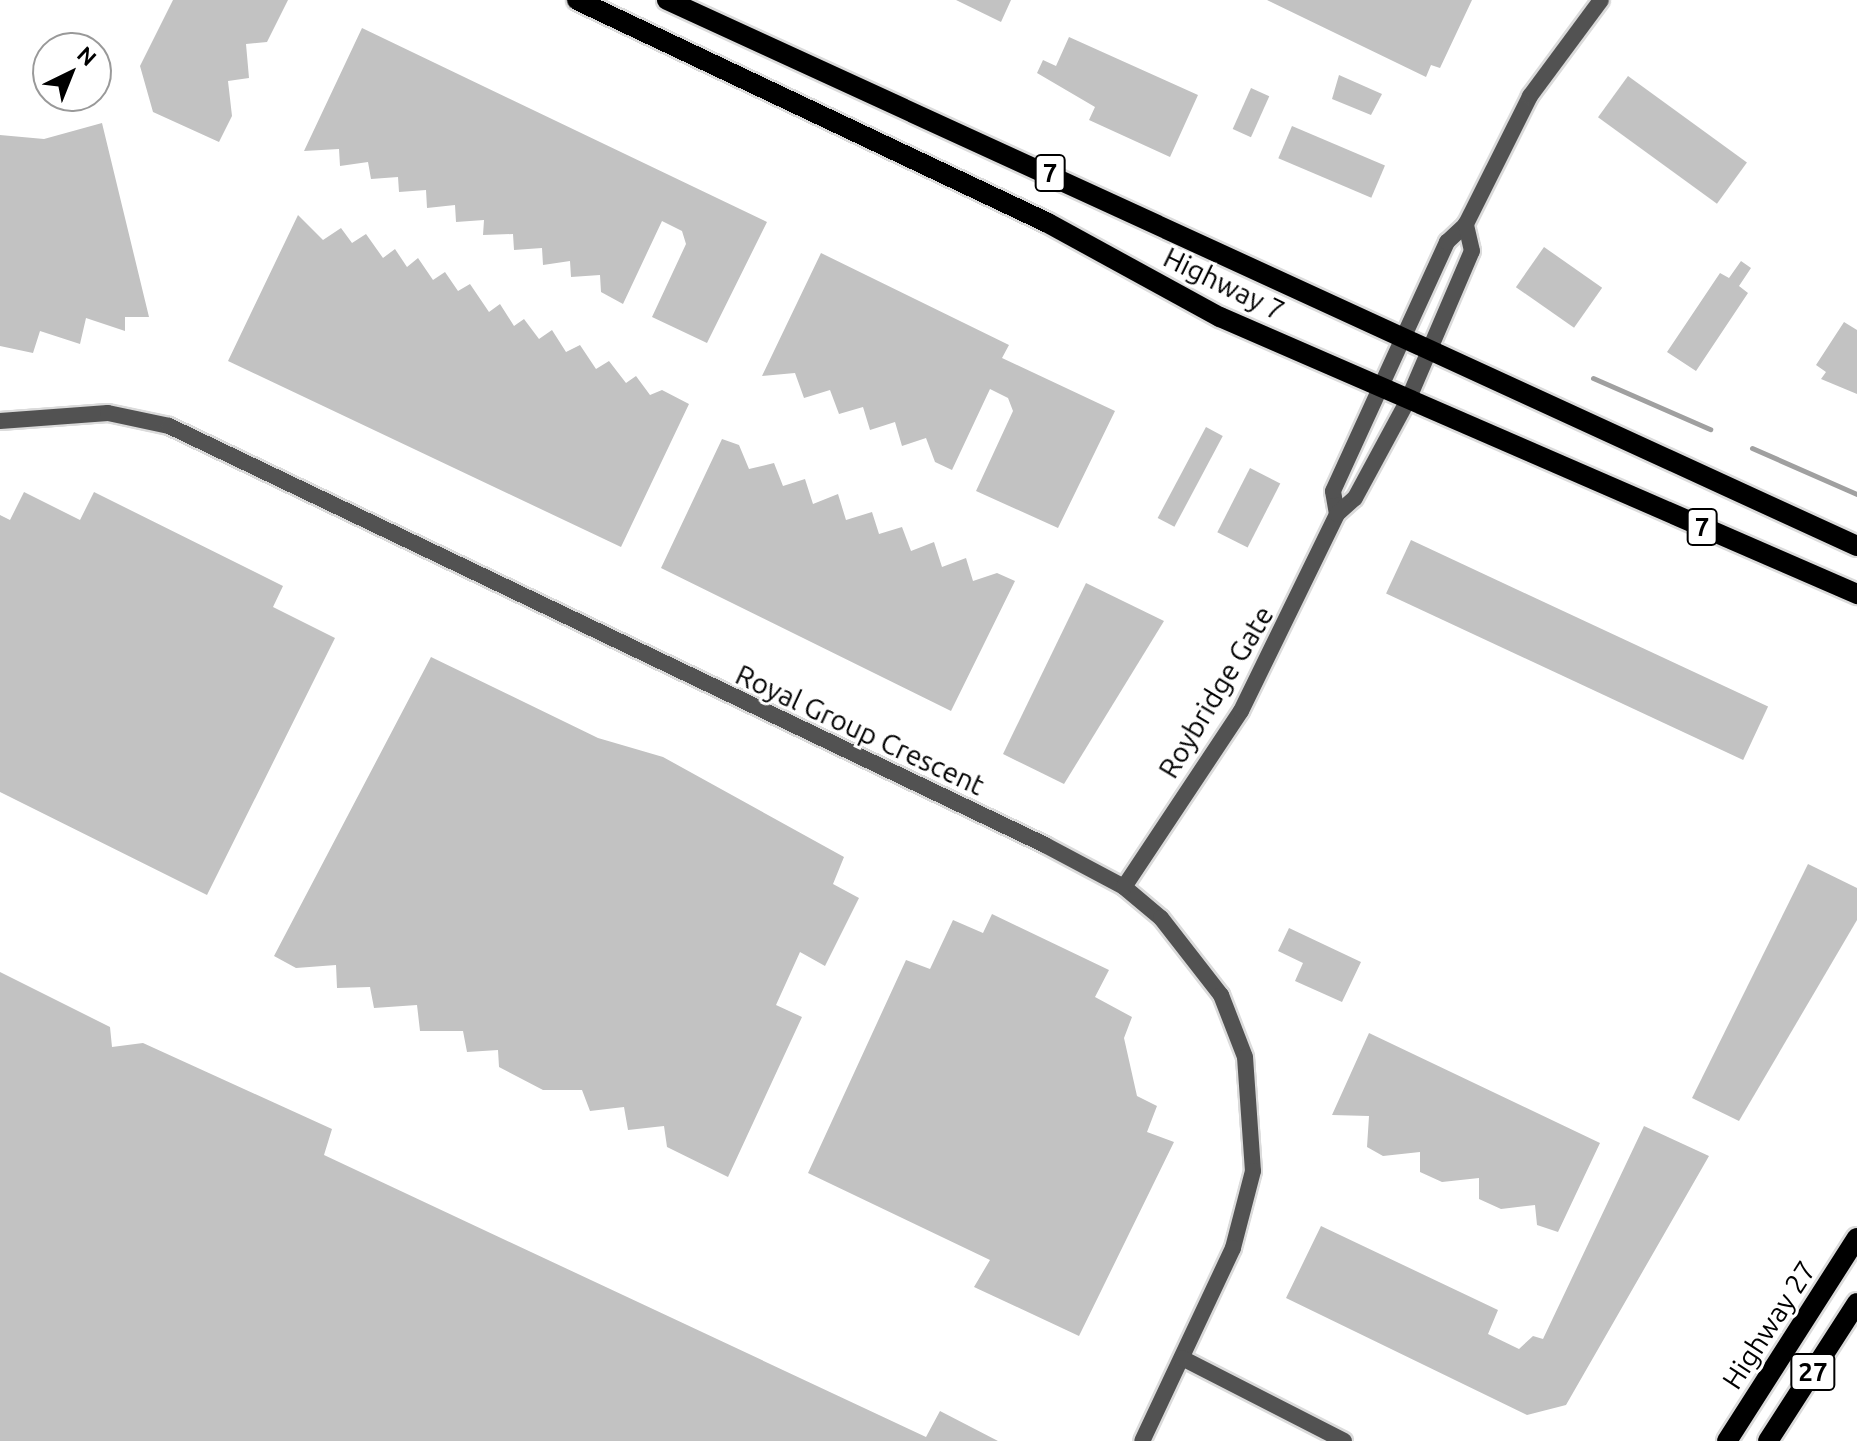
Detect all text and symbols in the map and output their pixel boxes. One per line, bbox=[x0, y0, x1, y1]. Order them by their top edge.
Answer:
north arrow bbox=[32, 32, 112, 112]
text: N bbox=[73, 41, 102, 70]
road number: 7 bbox=[1034, 151, 1066, 195]
street label: Highway 7 bbox=[1158, 240, 1290, 328]
road number: 7 bbox=[1686, 505, 1718, 549]
street label: Roybridge Gate bbox=[1151, 600, 1281, 784]
street label: Royal Group Crescent bbox=[730, 658, 990, 802]
street label: Highway 27 bbox=[1715, 1255, 1823, 1395]
road number: 27 bbox=[1789, 1350, 1837, 1394]

